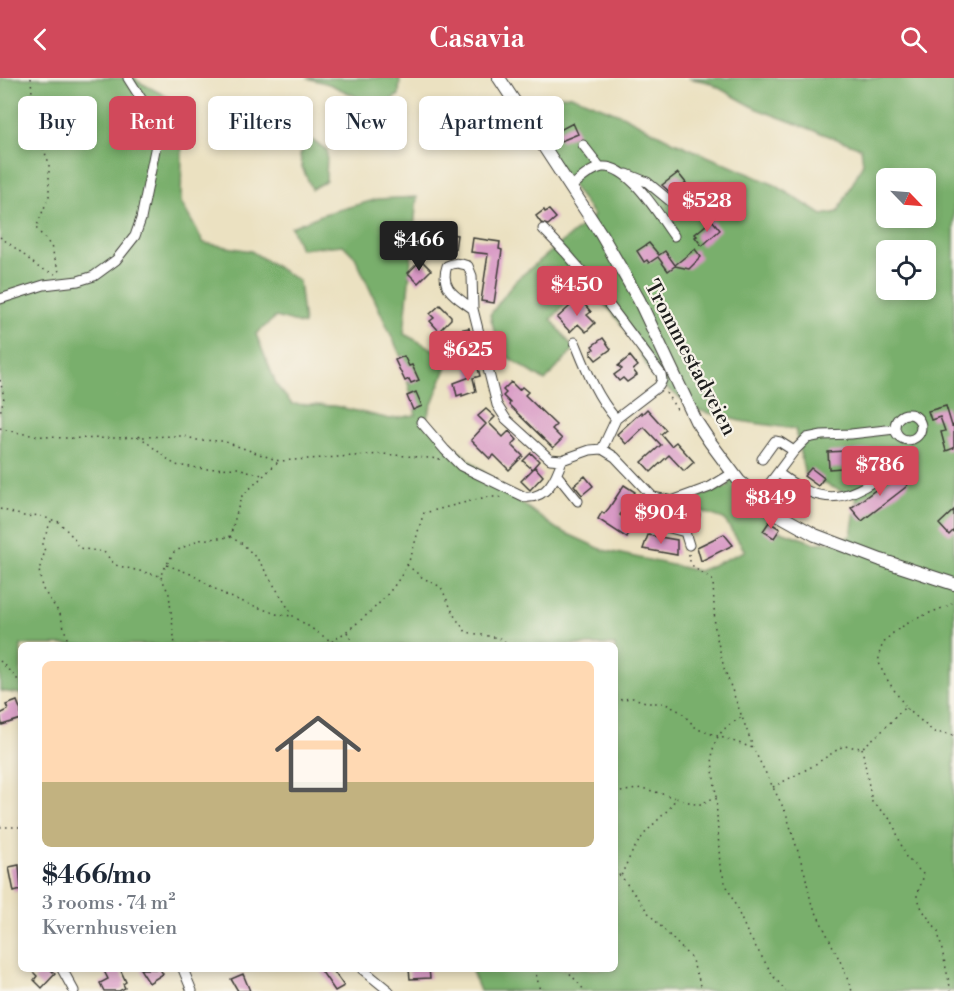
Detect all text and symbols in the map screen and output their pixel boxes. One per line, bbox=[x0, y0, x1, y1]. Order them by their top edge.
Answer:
text: Casavia bbox=[429, 22, 525, 56]
icon: back bbox=[24, 23, 57, 56]
icon: search bbox=[897, 23, 930, 56]
chip: Buy bbox=[18, 96, 97, 150]
chip: Rent bbox=[109, 96, 196, 150]
chip: Filters bbox=[208, 96, 313, 150]
chip: New bbox=[325, 96, 407, 150]
chip: Apartment bbox=[419, 96, 564, 150]
north arrow bbox=[876, 168, 936, 228]
map controls bbox=[876, 168, 936, 300]
pin: $528 bbox=[671, 182, 743, 233]
text: $528 bbox=[682, 189, 732, 214]
pin: $466 bbox=[383, 221, 455, 272]
text: $466 bbox=[394, 228, 444, 253]
button: locate bbox=[876, 240, 936, 300]
pin: $450 bbox=[541, 266, 613, 317]
text: $450 bbox=[551, 273, 603, 298]
street label: Trommestadveien bbox=[638, 276, 742, 441]
pin: $625 bbox=[432, 331, 504, 382]
text: $625 bbox=[443, 338, 493, 363]
pin: $786 bbox=[844, 446, 916, 497]
text: $786 bbox=[856, 453, 904, 478]
pin: $849 bbox=[735, 479, 807, 530]
text: $849 bbox=[746, 486, 796, 511]
pin: $904 bbox=[625, 494, 697, 545]
text: $904 bbox=[635, 501, 687, 526]
icon: home bbox=[264, 700, 372, 808]
text: $466/mo bbox=[42, 859, 152, 891]
text: 3 rooms · 74 m² bbox=[42, 891, 175, 916]
text: Kvernhusveien bbox=[42, 916, 177, 941]

